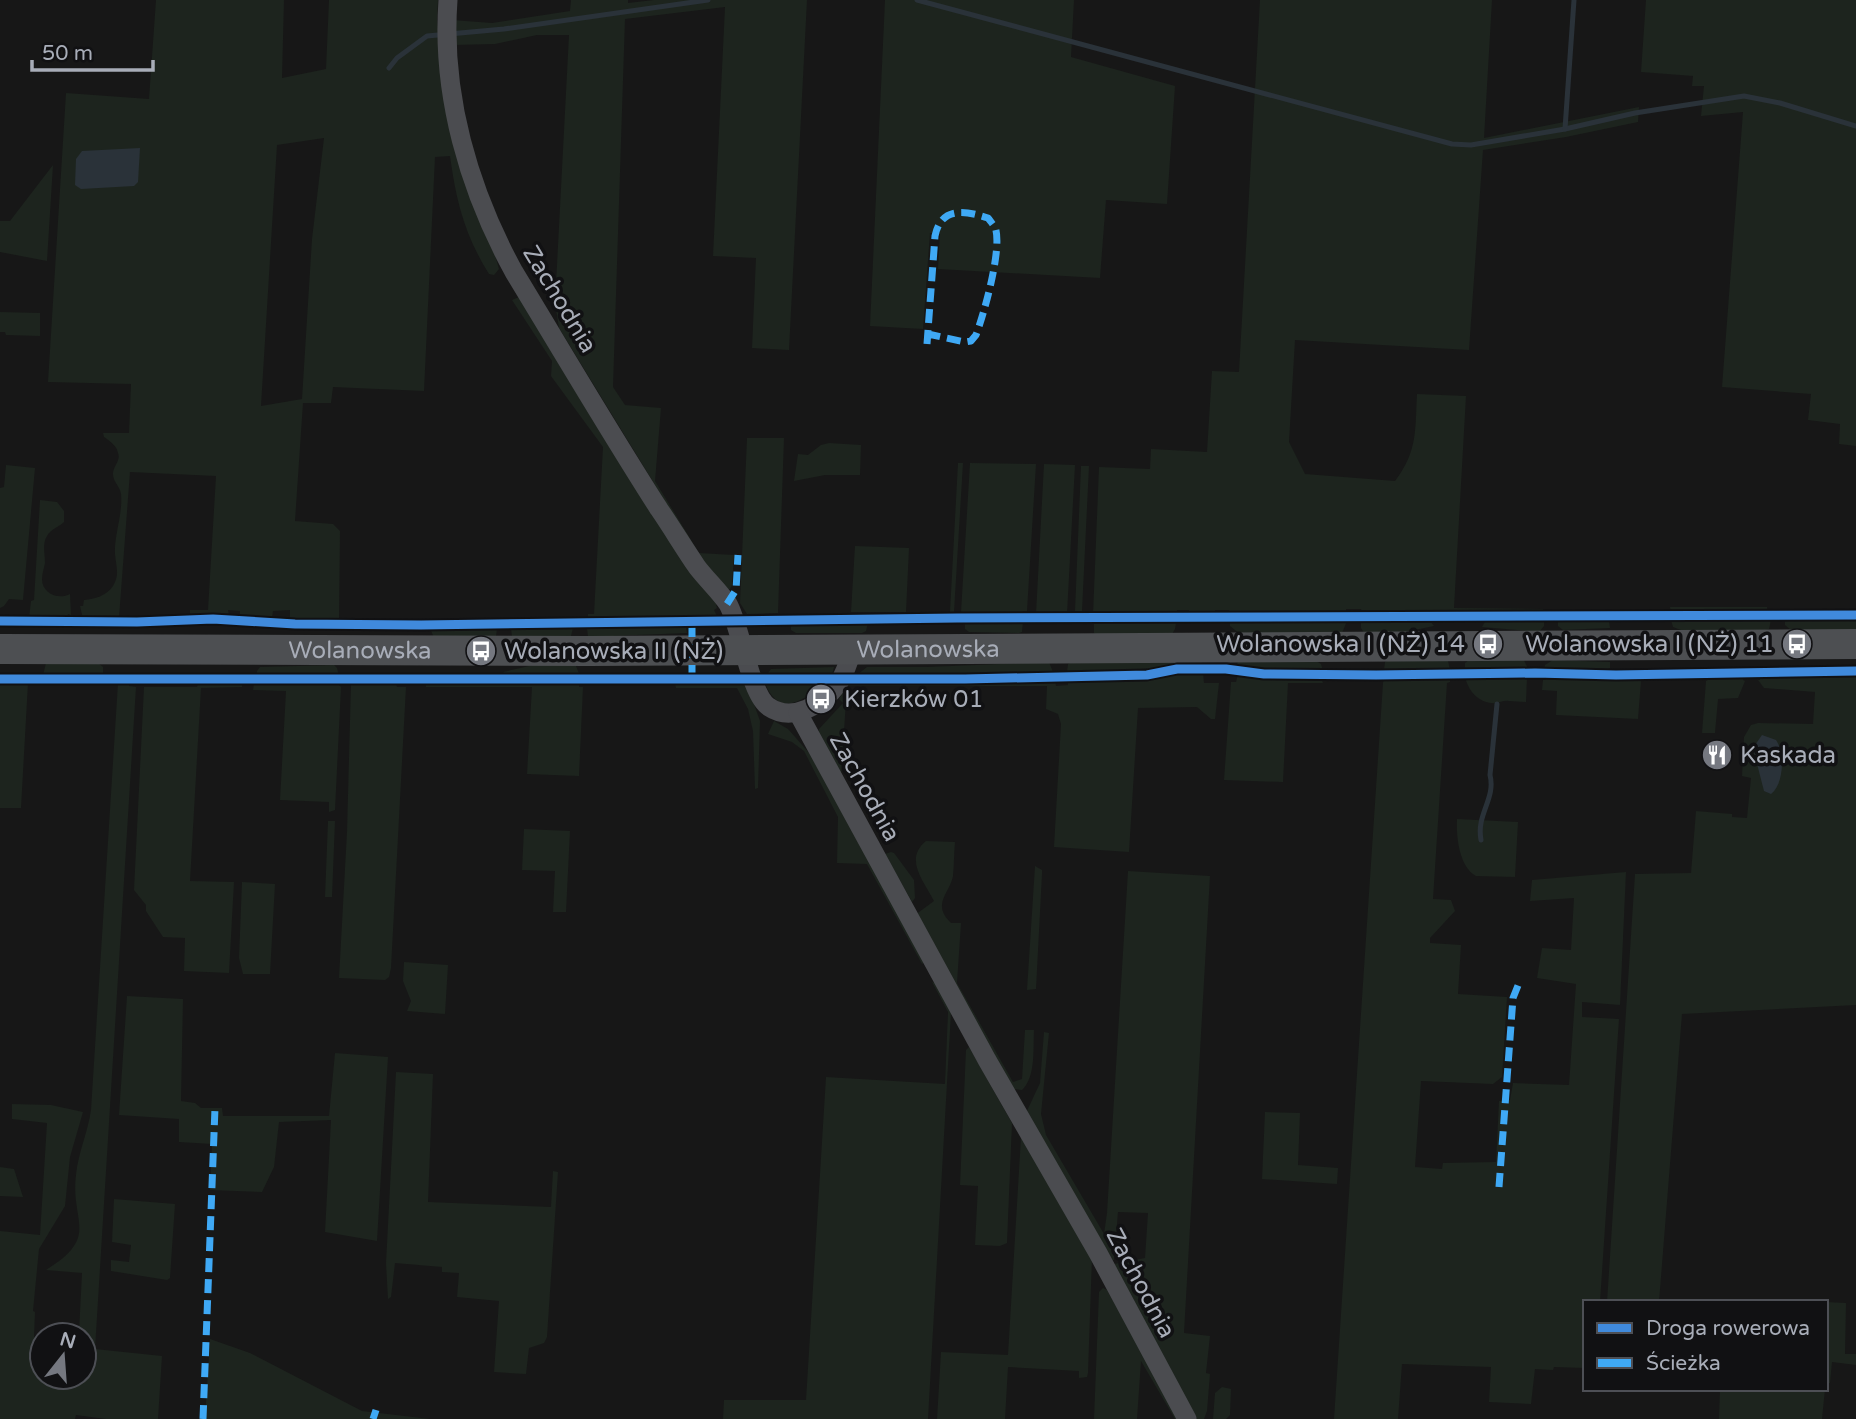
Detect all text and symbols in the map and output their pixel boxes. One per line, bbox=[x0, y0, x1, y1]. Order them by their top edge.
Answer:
scale bar bbox=[32, 28, 152, 72]
text: 50 m bbox=[42, 41, 93, 66]
street label: Zachodnia bbox=[516, 240, 603, 358]
bus stop icon: Wolanowska I (NŻ) 14 bbox=[1471, 627, 1505, 661]
bus stop icon: Wolanowska I (NŻ) 11 bbox=[1780, 627, 1814, 661]
place label: Wolanowska I (NŻ) 14 bbox=[1216, 630, 1465, 659]
place label: Wolanowska I (NŻ) 11 bbox=[1525, 630, 1774, 659]
bus stop icon: Wolanowska II (NŻ) bbox=[464, 634, 498, 668]
street label: Wolanowska bbox=[856, 635, 1000, 665]
street label: Wolanowska bbox=[288, 636, 432, 665]
place label: Wolanowska II (NŻ) bbox=[504, 637, 723, 666]
bus stop icon: Kierzków 01 bbox=[804, 682, 838, 716]
place label: Kierzków 01 bbox=[844, 685, 983, 714]
street label: Zachodnia bbox=[823, 728, 906, 847]
restaurant icon: Kaskada bbox=[1700, 738, 1734, 772]
place label: Kaskada bbox=[1740, 741, 1836, 770]
street label: Zachodnia bbox=[1100, 1223, 1182, 1343]
legend bbox=[1583, 1300, 1828, 1391]
text: Droga rowerowa bbox=[1646, 1316, 1810, 1341]
north arrow bbox=[28, 1321, 98, 1391]
text: N bbox=[57, 1328, 78, 1353]
text: Ścieżka bbox=[1646, 1351, 1721, 1376]

